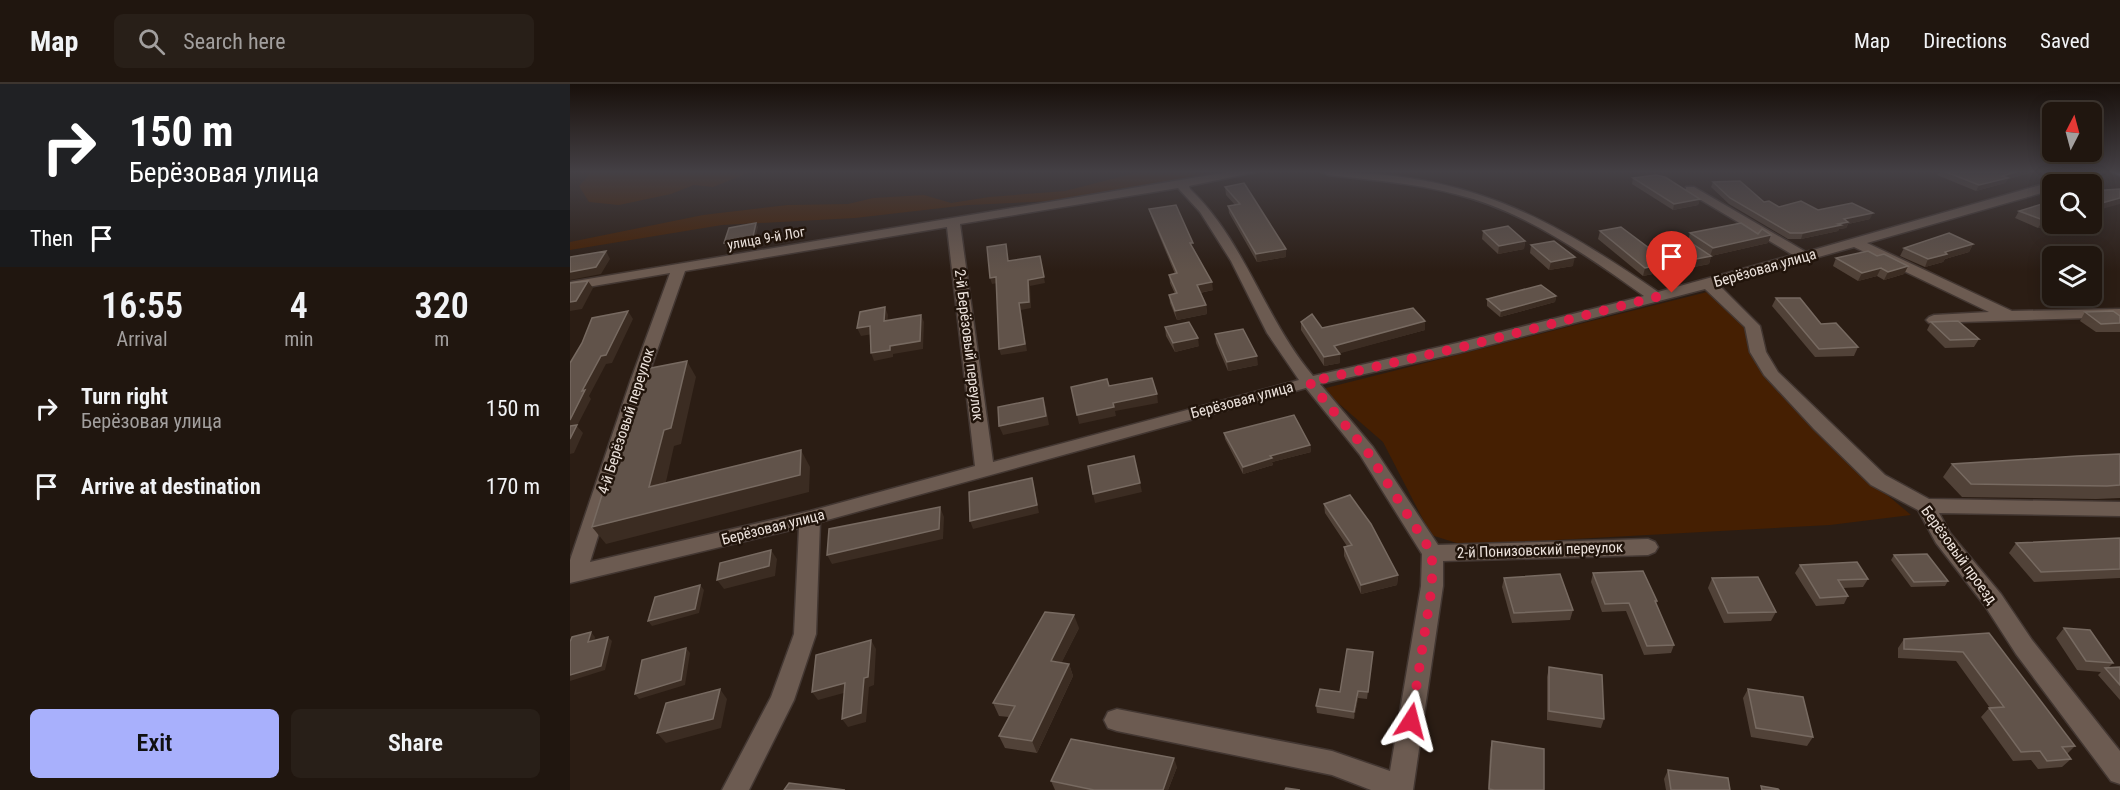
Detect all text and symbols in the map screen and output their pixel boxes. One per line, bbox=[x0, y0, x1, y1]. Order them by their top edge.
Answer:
search box bbox=[114, 14, 534, 68]
text: Map bbox=[30, 25, 78, 58]
icon: search bbox=[135, 25, 168, 58]
text: Search here bbox=[183, 29, 286, 54]
text: Map bbox=[1854, 29, 1890, 53]
text: Directions bbox=[1923, 29, 2007, 53]
text: Saved bbox=[2040, 29, 2090, 53]
north arrow bbox=[2042, 102, 2102, 162]
map controls bbox=[2042, 102, 2102, 306]
text: 150 m bbox=[129, 107, 234, 156]
icon: right bbox=[30, 108, 108, 186]
text: Берёзовая улица bbox=[129, 157, 319, 189]
button: search bbox=[2042, 174, 2102, 234]
icon: arrive bbox=[85, 222, 118, 255]
street label: улица 9-й Лог bbox=[726, 223, 806, 253]
text: Then bbox=[30, 226, 73, 251]
pin bbox=[1646, 231, 1697, 293]
icon: arrive bbox=[1655, 240, 1688, 273]
street label: Берёзовая улица bbox=[1712, 245, 1818, 291]
button: layers bbox=[2042, 246, 2102, 306]
street label: 2-й Берёзовый переулок bbox=[951, 268, 987, 422]
text: 16:55 bbox=[101, 285, 183, 327]
text: 4 bbox=[290, 285, 308, 327]
text: 320 bbox=[415, 285, 469, 327]
text: Arrival bbox=[117, 327, 168, 351]
text: min bbox=[284, 327, 313, 351]
text: m bbox=[434, 327, 449, 351]
street label: 4-й Берёзовый переулок bbox=[594, 346, 658, 496]
street label: Берёзовая улица bbox=[1189, 378, 1295, 422]
text: Turn right bbox=[81, 384, 168, 409]
icon: right bbox=[30, 392, 63, 425]
text: 150 m bbox=[486, 396, 540, 421]
text: Берёзовая улица bbox=[81, 409, 222, 433]
icon: arrive bbox=[30, 470, 63, 503]
text: Arrive at destination bbox=[81, 474, 261, 499]
text: 170 m bbox=[486, 474, 540, 499]
street label: Берёзовый проезд bbox=[1917, 502, 2001, 608]
street label: Берёзовая улица bbox=[720, 505, 826, 549]
street label: 2-й Понизовский переулок bbox=[1457, 538, 1623, 562]
position arrow bbox=[1379, 689, 1443, 753]
button: Exit bbox=[30, 709, 279, 778]
button: Share bbox=[291, 709, 540, 778]

